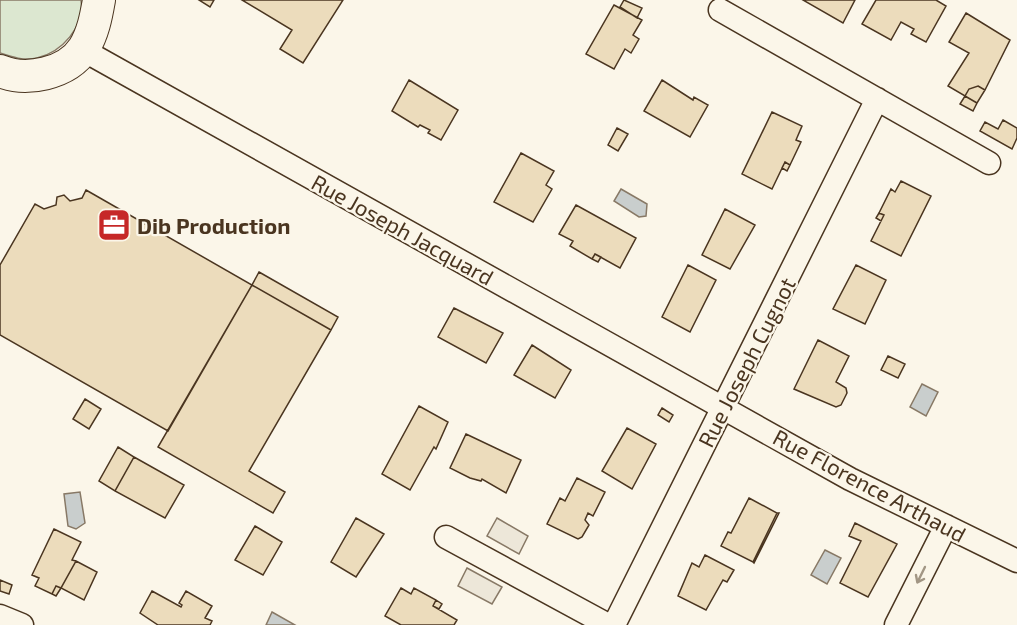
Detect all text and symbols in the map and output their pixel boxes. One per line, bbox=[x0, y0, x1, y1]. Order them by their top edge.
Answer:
street label: Rue Joseph Jacquard bbox=[308, 168, 498, 290]
office icon: Dib Production bbox=[96, 207, 132, 243]
place label: Dib Production bbox=[137, 212, 290, 238]
street label: Rue Joseph Cugnot bbox=[692, 273, 800, 451]
street label: Rue Florence Arthaud bbox=[769, 423, 971, 547]
one-way arrow bbox=[915, 566, 926, 584]

